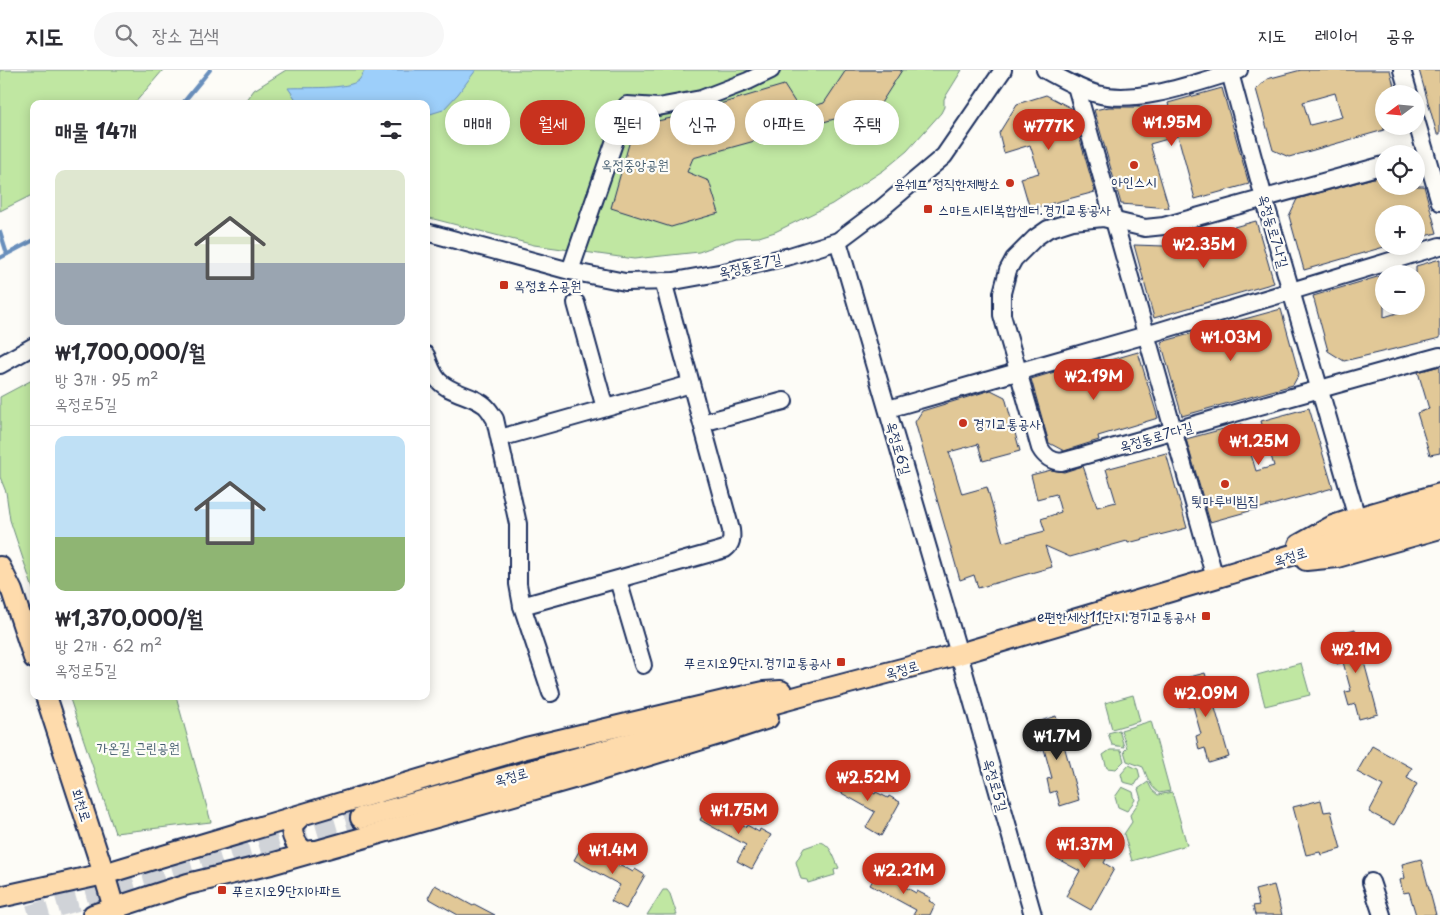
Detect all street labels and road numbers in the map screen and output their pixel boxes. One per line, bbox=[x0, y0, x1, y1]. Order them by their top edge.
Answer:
street label: 옥정동로7나길 bbox=[1253, 192, 1295, 271]
street label: 옥정동로7길 bbox=[716, 247, 784, 282]
street label: 옥정동로7다길 bbox=[1117, 415, 1196, 457]
street label: 옥정로6길 bbox=[881, 419, 917, 478]
street label: 옥정로 bbox=[1271, 541, 1309, 571]
street label: 옥정로 bbox=[883, 654, 921, 684]
street label: 옥정로5길 bbox=[978, 756, 1014, 815]
street label: 옥정로 bbox=[492, 761, 530, 791]
street label: 회천로 bbox=[67, 786, 97, 824]

